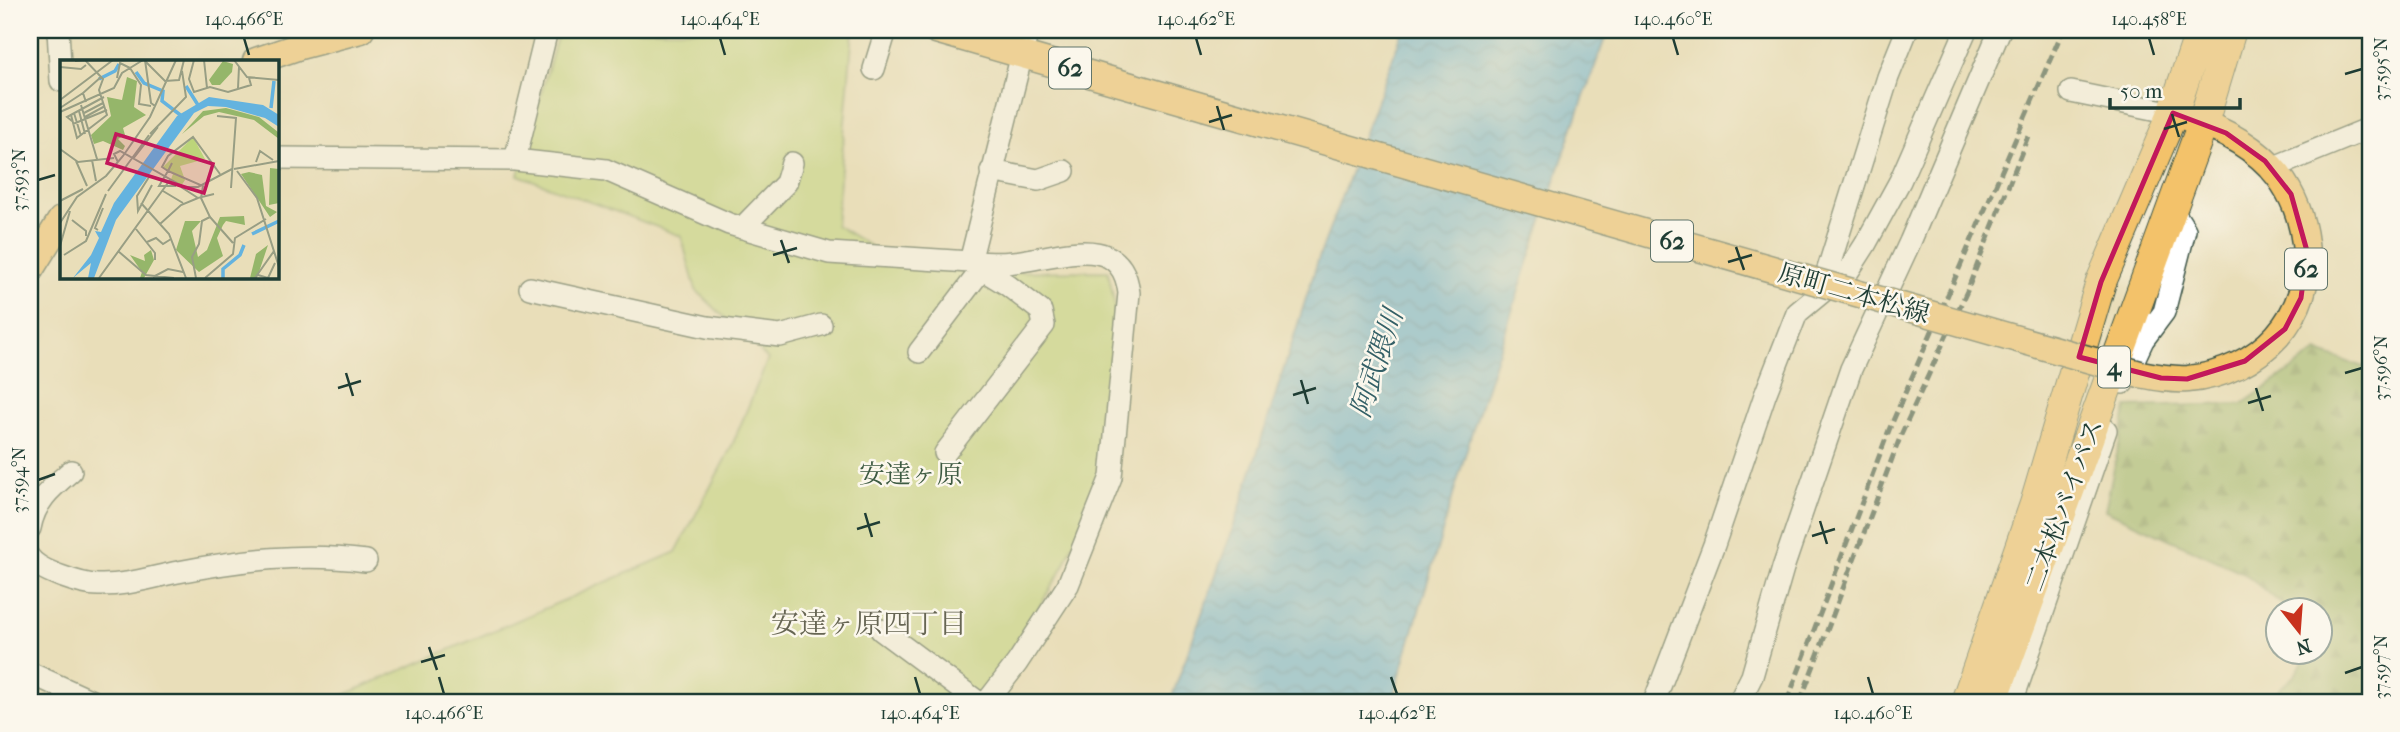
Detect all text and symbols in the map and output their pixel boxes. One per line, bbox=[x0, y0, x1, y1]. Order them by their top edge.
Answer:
text: 140.466°E bbox=[205, 9, 283, 30]
text: 140.464°E bbox=[680, 9, 760, 30]
text: 140.462°E bbox=[1157, 9, 1235, 30]
text: 140.460°E bbox=[1634, 9, 1712, 30]
text: 140.458°E bbox=[2111, 9, 2187, 30]
text: 37.595°N bbox=[2371, 37, 2392, 101]
road number: 62 bbox=[1049, 47, 1091, 88]
inset map bbox=[60, 60, 278, 278]
scale bar bbox=[2110, 66, 2239, 110]
text: 50 m bbox=[2120, 79, 2163, 103]
text: 37.593°N bbox=[9, 148, 30, 212]
road number: 62 bbox=[1651, 221, 1693, 262]
road number: 62 bbox=[2285, 248, 2327, 290]
street label: 原町二本松線 bbox=[1775, 257, 1933, 330]
water label: 阿武隈川 bbox=[1343, 302, 1410, 422]
text: 37.596°N bbox=[2371, 335, 2392, 401]
road number: 4 bbox=[2098, 346, 2130, 388]
street label: 二本松バイパス bbox=[2019, 415, 2110, 596]
text: 37.594°N bbox=[9, 446, 30, 513]
park label: 安達ヶ原 bbox=[859, 459, 963, 490]
north arrow bbox=[2264, 596, 2334, 666]
district label: 安達ヶ原四丁目 bbox=[771, 607, 967, 640]
text: N bbox=[2293, 634, 2314, 659]
text: 37.597°N bbox=[2371, 634, 2392, 699]
text: 140.466°E bbox=[405, 703, 483, 724]
text: 140.464°E bbox=[880, 703, 960, 724]
text: 140.462°E bbox=[1358, 703, 1436, 724]
text: 140.460°E bbox=[1834, 703, 1912, 724]

